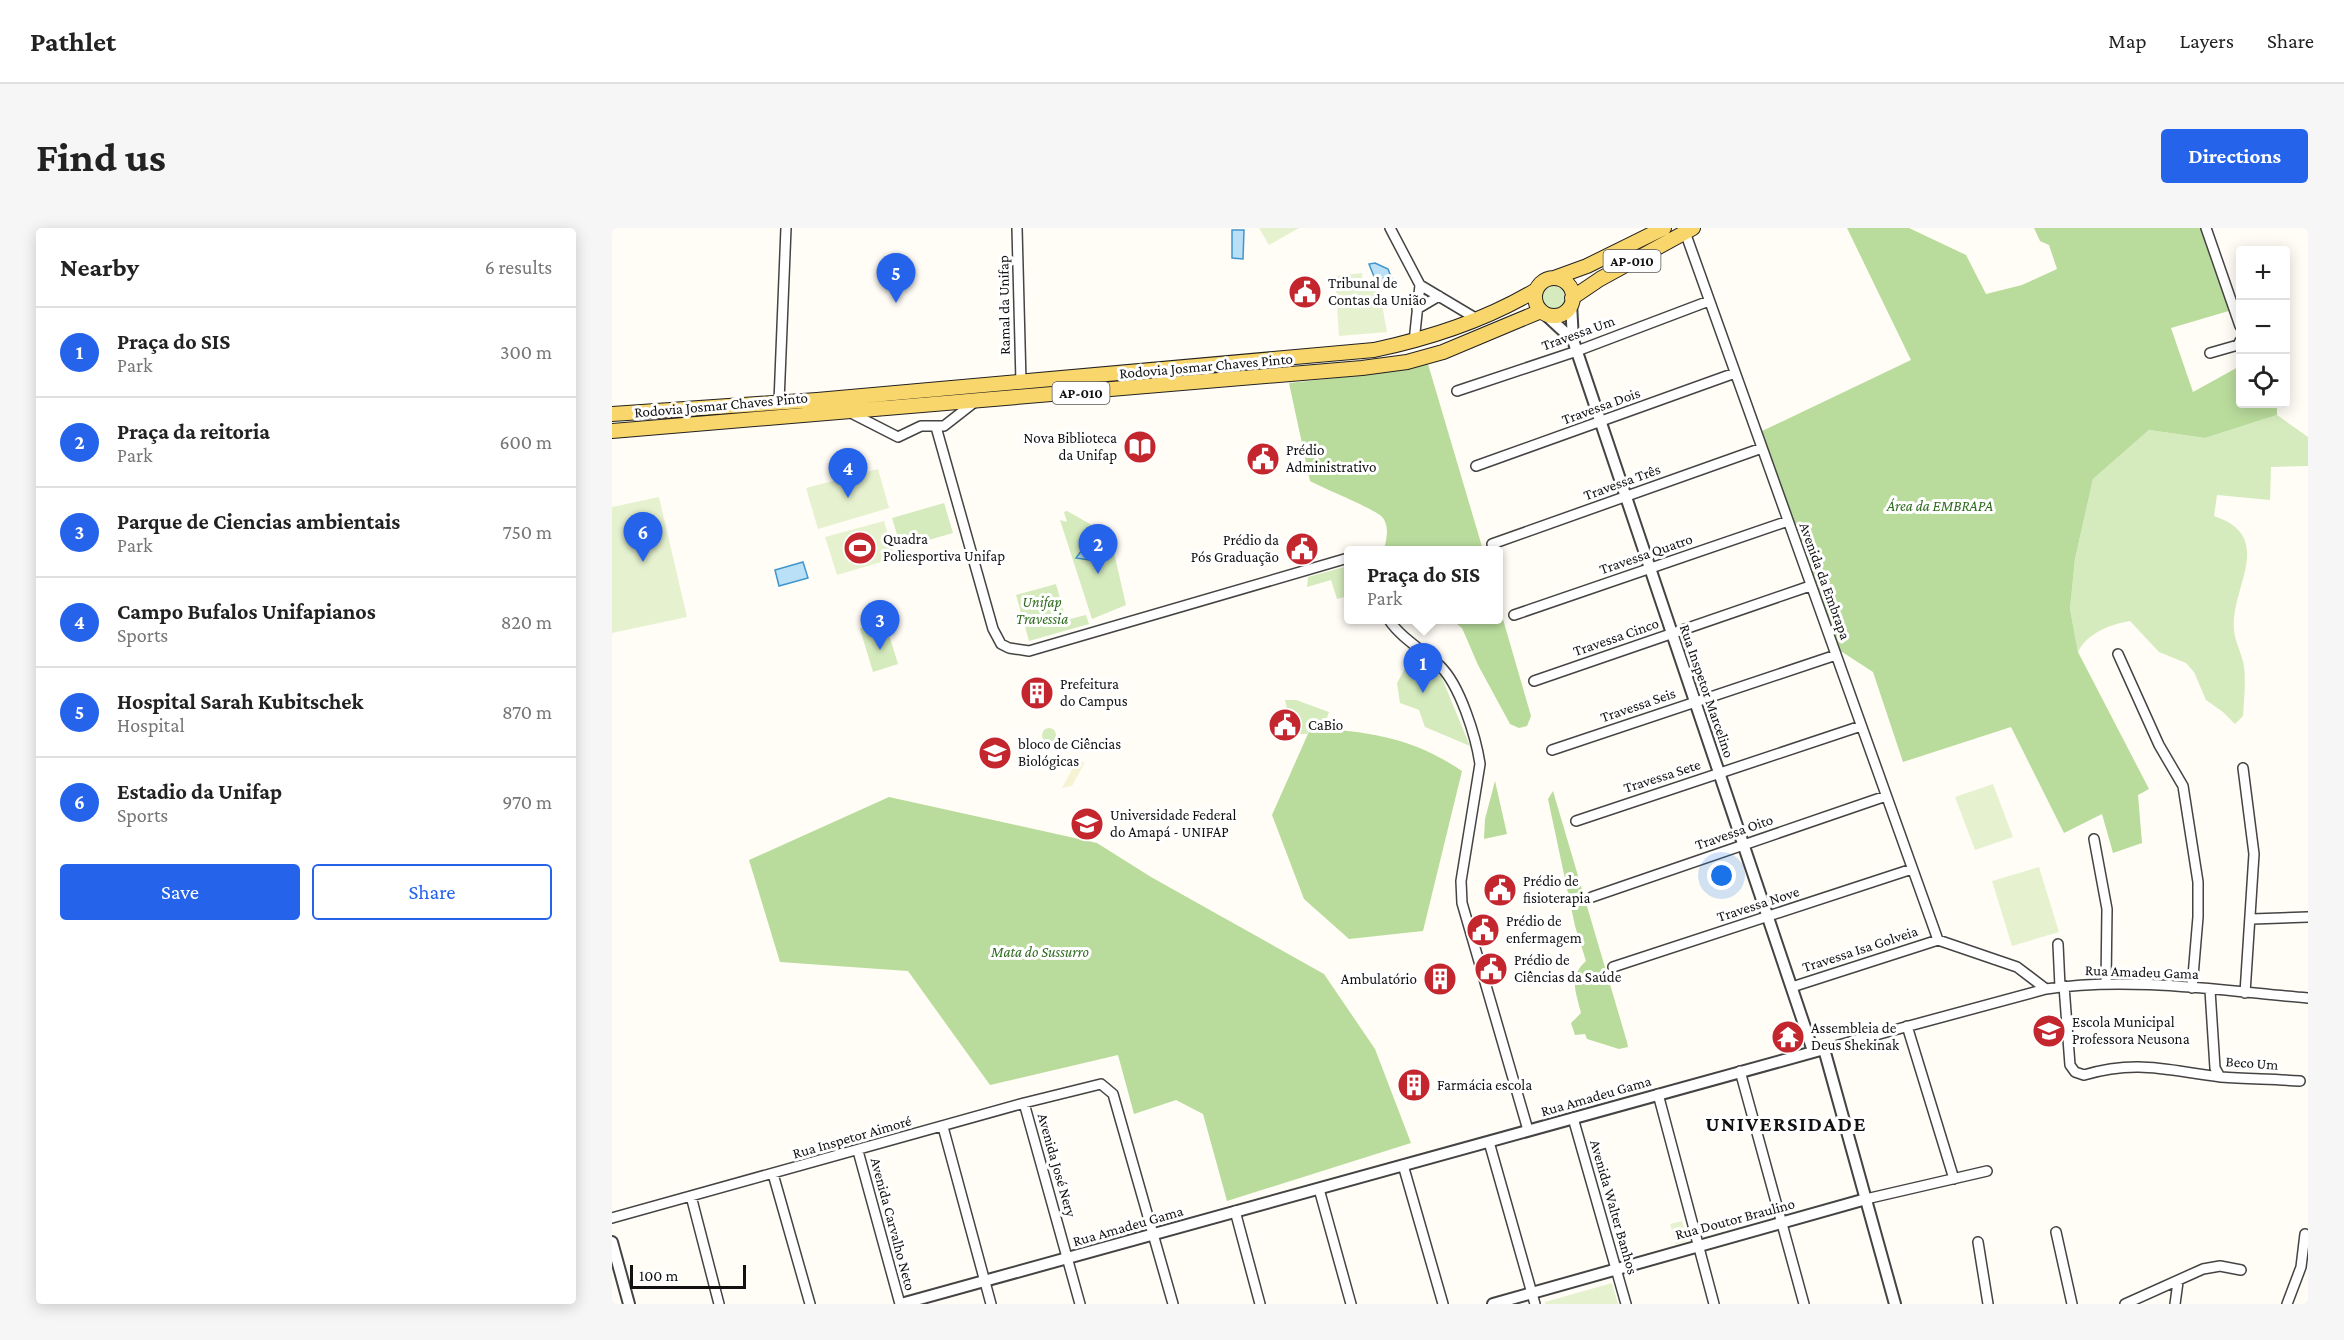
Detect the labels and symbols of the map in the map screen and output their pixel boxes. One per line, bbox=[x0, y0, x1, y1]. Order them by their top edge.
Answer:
road number: AP-010 bbox=[1604, 250, 1660, 272]
pin: 5 bbox=[876, 254, 916, 303]
street label: Ramal da Unifap bbox=[995, 255, 1014, 355]
public building icon: Tribunal de Contas da União bbox=[1287, 274, 1323, 310]
place label: Tribunal de Contas da União bbox=[1328, 275, 1427, 308]
street label: Travessa Um bbox=[1539, 312, 1617, 354]
street label: Rodovia Josmar Chaves Pinto bbox=[1119, 350, 1294, 383]
road number: AP-010 bbox=[1052, 382, 1110, 404]
street label: Travessa Dois bbox=[1560, 384, 1642, 428]
street label: Rodovia Josmar Chaves Pinto bbox=[634, 389, 809, 422]
library icon: Nova Biblioteca da Unifap bbox=[1122, 429, 1158, 465]
place label: Nova Biblioteca da Unifap bbox=[1023, 430, 1117, 464]
public building icon: Prédio Administrativo bbox=[1245, 441, 1281, 477]
place label: Prédio Administrativo bbox=[1286, 442, 1376, 475]
pin: 4 bbox=[828, 448, 868, 498]
street label: Travessa Três bbox=[1581, 461, 1663, 503]
park label: Área da EMBRAPA bbox=[1886, 498, 1993, 514]
pin: 6 bbox=[624, 512, 663, 562]
street label: Avenida da Embrapa bbox=[1795, 520, 1854, 642]
pin: 2 bbox=[1078, 524, 1118, 574]
sports icon: Quadra Poliesportiva Unifap bbox=[842, 530, 878, 566]
place label: Quadra Poliesportiva Unifap bbox=[883, 531, 1005, 565]
public building icon: Prédio da Pós Graduação bbox=[1284, 531, 1320, 567]
street label: Travessa Quatro bbox=[1597, 531, 1695, 577]
place label: Prédio da Pós Graduação bbox=[1191, 532, 1279, 566]
park label: Unifap Travessia bbox=[1016, 594, 1068, 627]
pin: 3 bbox=[860, 600, 900, 650]
street label: Travessa Cinco bbox=[1571, 615, 1661, 659]
street label: Rua Inspetor Marcelino bbox=[1676, 622, 1737, 760]
pin: 1 bbox=[1404, 644, 1442, 693]
building icon: Prefeitura do Campus bbox=[1019, 675, 1055, 711]
place label: Prefeitura do Campus bbox=[1060, 676, 1128, 710]
street label: Travessa Seis bbox=[1598, 685, 1678, 725]
public building icon: CaBio bbox=[1267, 707, 1303, 743]
place label: CaBio bbox=[1308, 717, 1343, 733]
school or university icon: bloco de Ciências Biológicas bbox=[977, 735, 1013, 771]
place label: bloco de Ciências Biológicas bbox=[1018, 736, 1121, 770]
street label: Travessa Sete bbox=[1621, 756, 1703, 796]
school or university icon: Universidade Federal do Amapá - UNIFAP bbox=[1069, 806, 1105, 842]
place label: Universidade Federal do Amapá - UNIFAP bbox=[1110, 807, 1236, 841]
street label: Travessa Oito bbox=[1693, 811, 1775, 853]
your location bbox=[1707, 861, 1736, 890]
public building icon: Prédio de fisioterapia bbox=[1482, 872, 1518, 908]
place label: Prédio de fisioterapia bbox=[1523, 873, 1590, 907]
street label: Travessa Nove bbox=[1715, 883, 1802, 925]
public building icon: Prédio de enfermagem bbox=[1465, 912, 1501, 948]
place label: Prédio de enfermagem bbox=[1506, 913, 1582, 947]
street label: Travessa Isa Golveia bbox=[1800, 923, 1920, 975]
park label: Mata do Sussurro bbox=[990, 944, 1089, 960]
public building icon: Prédio de Ciências da Saúde bbox=[1473, 951, 1509, 987]
place label: Prédio de Ciências da Saúde bbox=[1514, 952, 1622, 985]
building icon: Ambulatório bbox=[1422, 961, 1458, 997]
street label: Rua Amadeu Gama bbox=[2085, 962, 2199, 982]
place label: Ambulatório bbox=[1341, 971, 1417, 987]
school or university icon: Escola Municipal Professora Neusona bbox=[2031, 1013, 2067, 1049]
place label: Escola Municipal Professora Neusona bbox=[2072, 1014, 2190, 1047]
temple icon: Assembleia de Deus Shekinak bbox=[1770, 1019, 1806, 1055]
place label: Assembleia de Deus Shekinak bbox=[1811, 1020, 1900, 1053]
street label: Beco Um bbox=[2225, 1053, 2279, 1073]
building icon: Farmácia escola bbox=[1396, 1067, 1432, 1103]
street label: Rua Amadeu Gama bbox=[1539, 1073, 1653, 1119]
place label: Farmácia escola bbox=[1437, 1077, 1532, 1093]
street label: Avenida José Nery bbox=[1034, 1111, 1079, 1219]
street label: Rua Inspetor Aimoré bbox=[791, 1112, 914, 1163]
district label: UNIVERSIDADE bbox=[1705, 1112, 1867, 1136]
street label: Avenida Walter Banhos bbox=[1587, 1138, 1641, 1276]
street label: Avenida Carvalho Neto bbox=[868, 1156, 918, 1292]
street label: Rua Doutor Braulino bbox=[1673, 1195, 1797, 1243]
street label: Rua Amadeu Gama bbox=[1071, 1203, 1185, 1249]
scale bar bbox=[630, 1262, 746, 1290]

